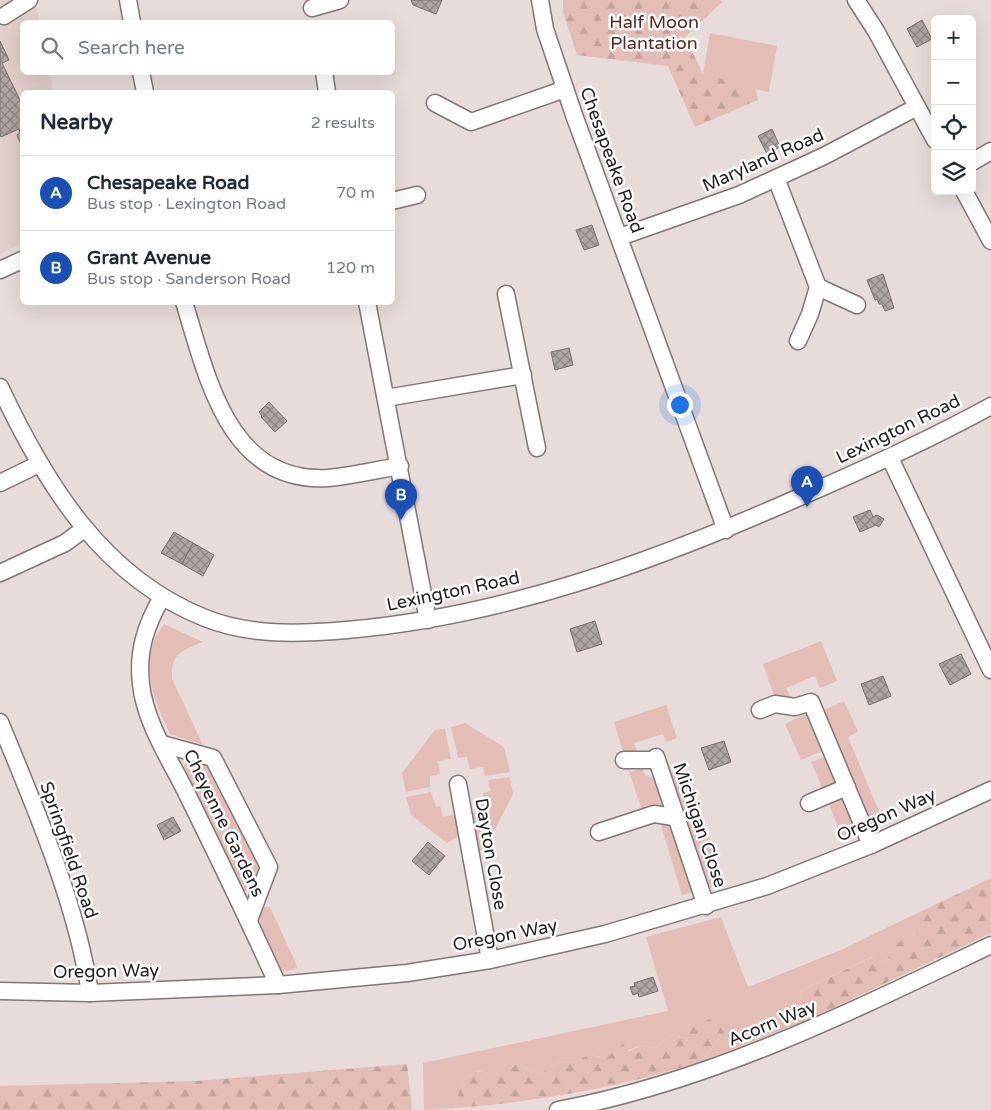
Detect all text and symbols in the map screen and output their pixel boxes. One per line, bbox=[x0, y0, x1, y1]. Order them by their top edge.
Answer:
park label: Half Moon Plantation bbox=[609, 11, 699, 54]
map controls bbox=[931, 15, 976, 195]
button: + bbox=[931, 15, 976, 60]
search box bbox=[20, 20, 395, 75]
icon: search bbox=[38, 34, 66, 62]
text: Search here bbox=[78, 37, 185, 59]
button: − bbox=[931, 60, 976, 105]
street label: Chesapeake Road bbox=[575, 84, 649, 236]
button: locate bbox=[931, 105, 976, 150]
text: Nearby bbox=[40, 110, 113, 135]
text: 2 results bbox=[311, 113, 375, 133]
street label: Maryland Road bbox=[699, 123, 827, 197]
button: layers bbox=[931, 150, 976, 195]
text: Chesapeake Road bbox=[87, 172, 249, 194]
text: A bbox=[50, 183, 62, 203]
text: 70 m bbox=[336, 183, 375, 203]
text: Bus stop · Lexington Road bbox=[87, 194, 286, 214]
text: Grant Avenue bbox=[87, 247, 211, 269]
text: B bbox=[50, 258, 62, 278]
text: 120 m bbox=[326, 258, 375, 278]
text: Bus stop · Sanderson Road bbox=[87, 269, 291, 289]
street label: Lexington Road bbox=[832, 389, 964, 469]
your location bbox=[667, 392, 693, 418]
pin: A bbox=[791, 466, 823, 507]
pin: B bbox=[385, 479, 417, 520]
street label: Lexington Road bbox=[384, 566, 522, 616]
street label: Cheyenne Gardens bbox=[179, 746, 269, 900]
street label: Michigan Close bbox=[668, 760, 732, 890]
street label: Springfield Road bbox=[35, 779, 103, 921]
street label: Oregon Way bbox=[833, 783, 939, 847]
street label: Dayton Close bbox=[470, 796, 512, 912]
street label: Oregon Way bbox=[451, 914, 560, 956]
street label: Oregon Way bbox=[53, 959, 160, 983]
street label: Acorn Way bbox=[725, 995, 820, 1051]

